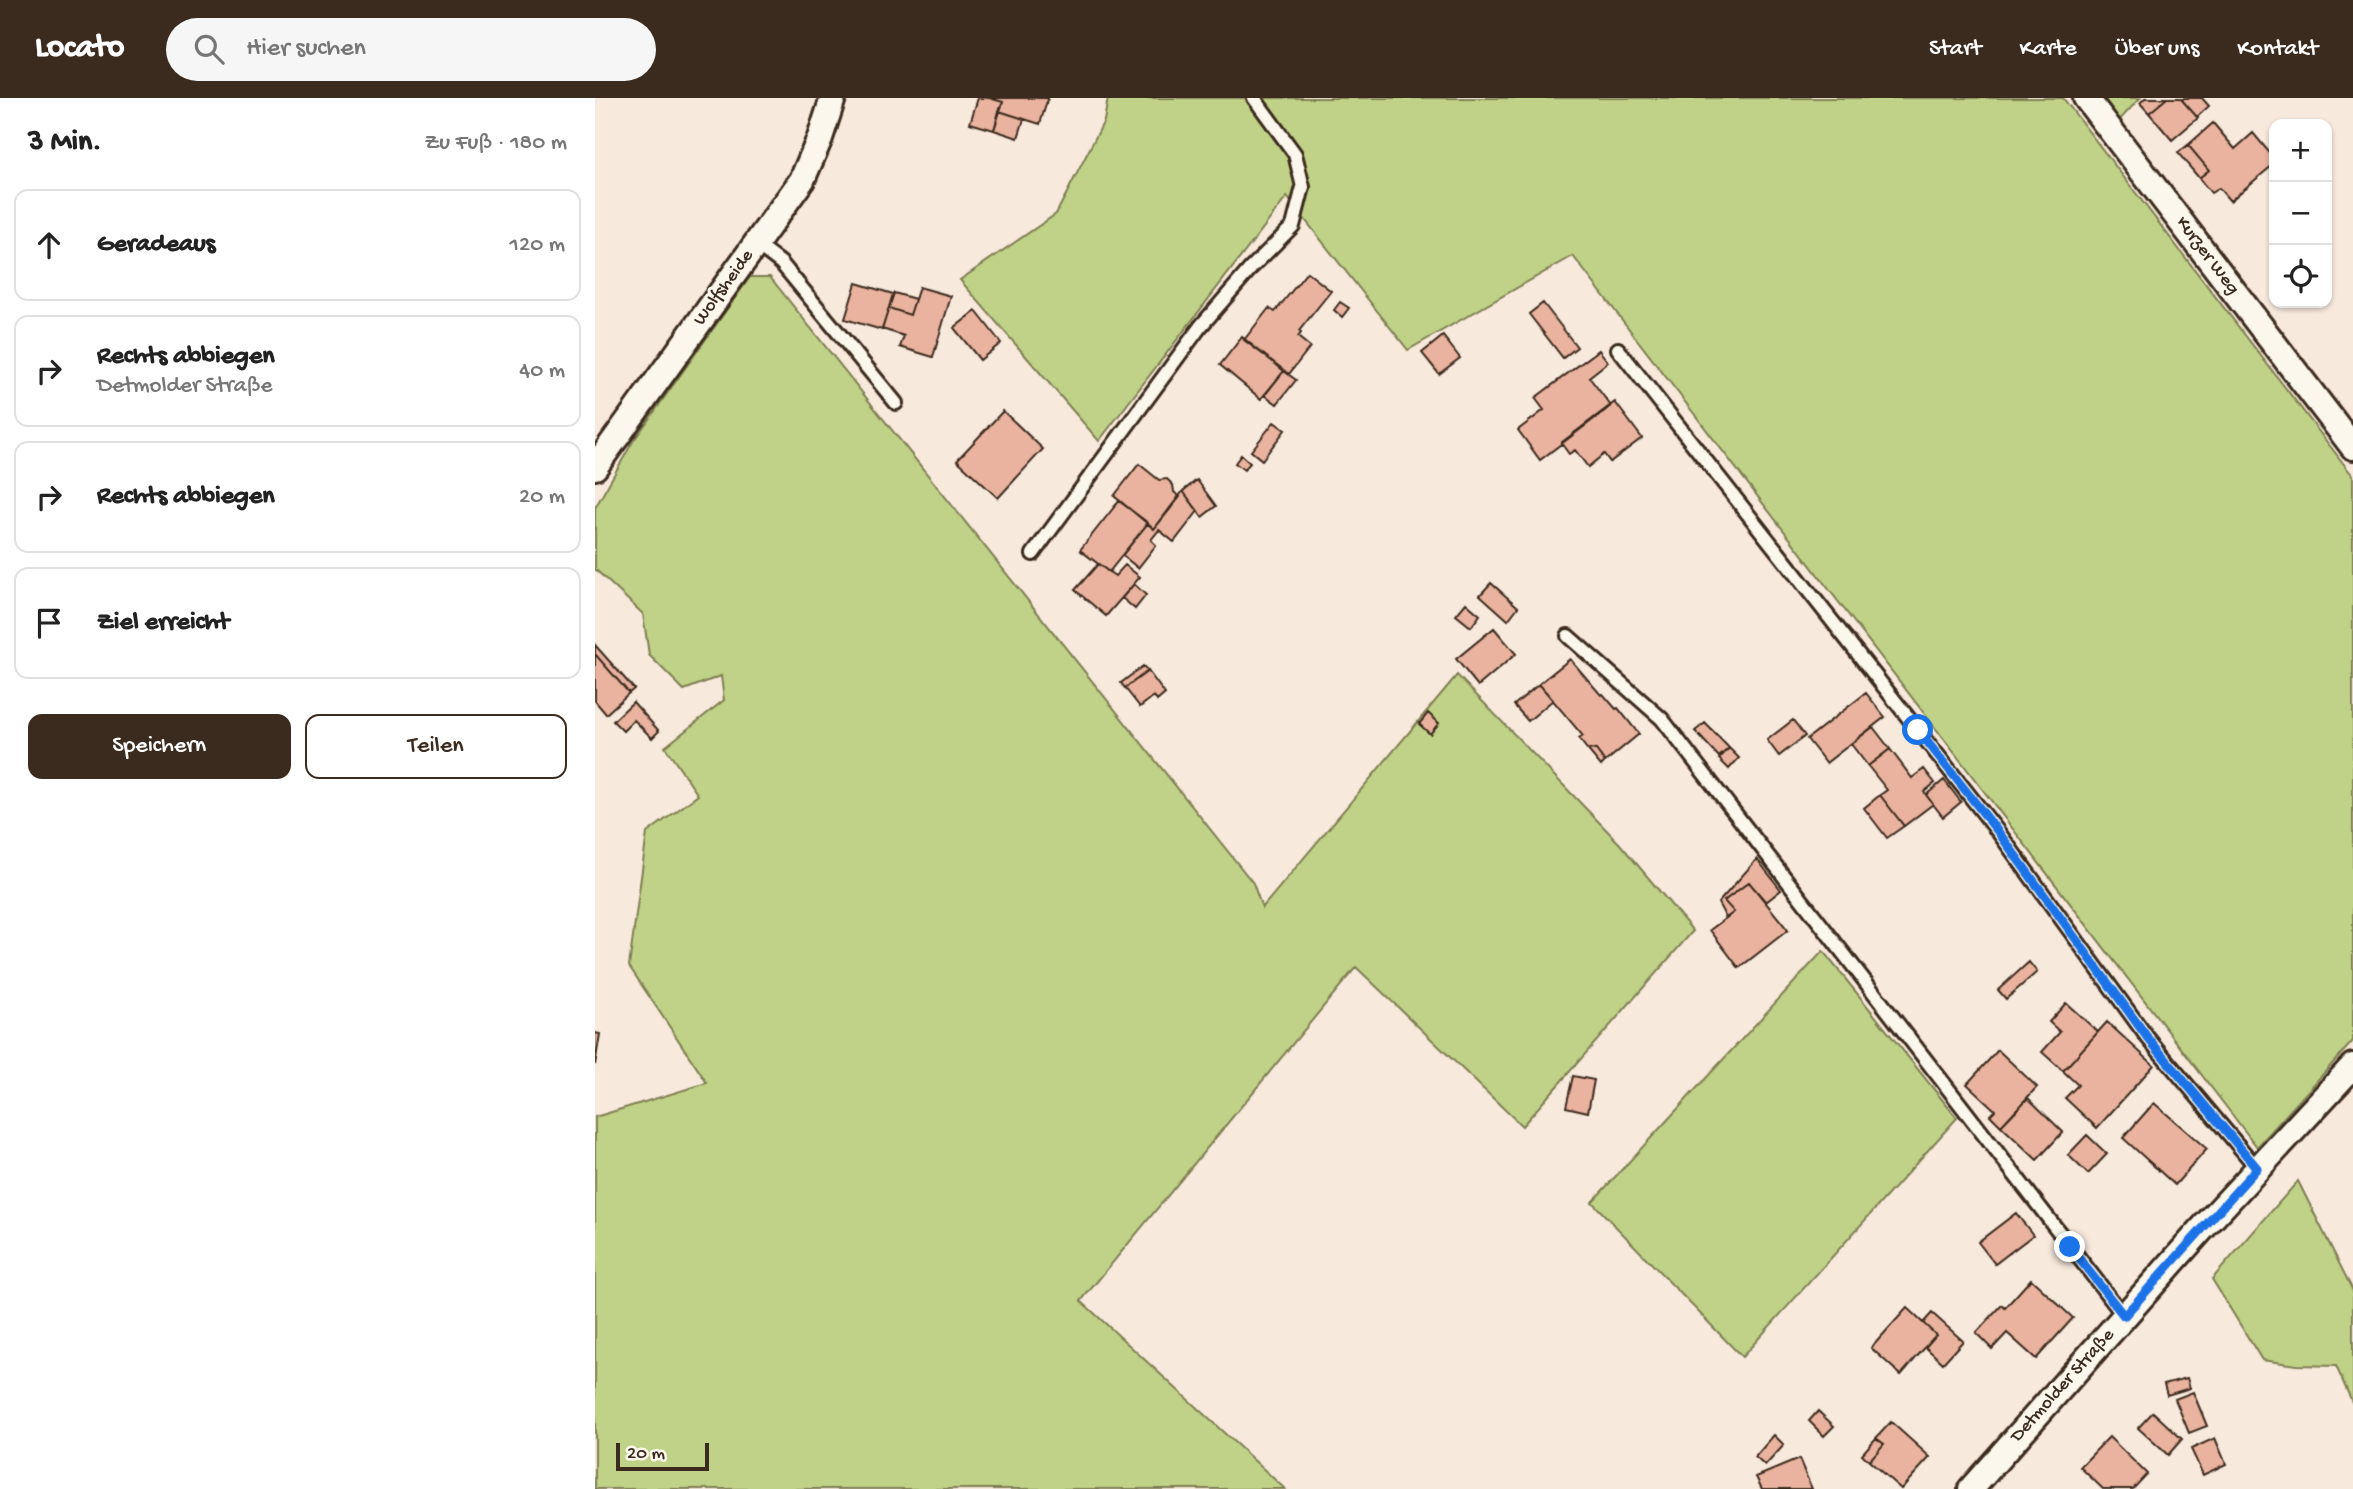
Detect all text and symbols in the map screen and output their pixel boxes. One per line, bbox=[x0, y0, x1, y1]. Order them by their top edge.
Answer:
search box bbox=[166, 18, 656, 81]
text: Locato bbox=[35, 30, 124, 68]
icon: search bbox=[190, 30, 228, 68]
text: Hier suchen bbox=[246, 34, 366, 65]
text: Start bbox=[1929, 35, 1981, 64]
text: Karte bbox=[2019, 35, 2077, 64]
text: Über uns bbox=[2115, 35, 2199, 64]
text: Kontakt bbox=[2237, 35, 2318, 64]
map controls bbox=[2269, 119, 2332, 308]
button: + bbox=[2269, 119, 2332, 182]
text: 3 Min. bbox=[28, 126, 102, 161]
text: Zu Fuß · 180 m bbox=[424, 130, 567, 157]
button: − bbox=[2269, 182, 2332, 245]
street label: Kurzer Weg bbox=[2170, 212, 2244, 300]
icon: ahead bbox=[30, 226, 68, 264]
text: Geradeaus bbox=[97, 230, 215, 261]
text: 120 m bbox=[510, 232, 565, 259]
street label: Wolfsheide bbox=[689, 245, 759, 330]
button: locate bbox=[2269, 245, 2332, 308]
text: Rechts abbiegen bbox=[97, 342, 275, 373]
icon: right bbox=[30, 352, 68, 390]
text: 40 m bbox=[519, 358, 565, 385]
text: Detmolder Straße bbox=[97, 373, 272, 400]
icon: right bbox=[30, 478, 68, 516]
text: Rechts abbiegen bbox=[97, 482, 275, 513]
text: 20 m bbox=[519, 484, 565, 511]
icon: arrive bbox=[30, 604, 68, 642]
text: Ziel erreicht bbox=[97, 608, 229, 639]
button: Speichern bbox=[28, 714, 291, 779]
button: Teilen bbox=[305, 714, 567, 779]
route start bbox=[1902, 714, 1933, 745]
route end bbox=[2054, 1231, 2085, 1262]
street label: Detmolder Straße bbox=[2005, 1324, 2120, 1449]
scale bar bbox=[616, 1440, 709, 1472]
text: 20 m bbox=[627, 1443, 665, 1466]

